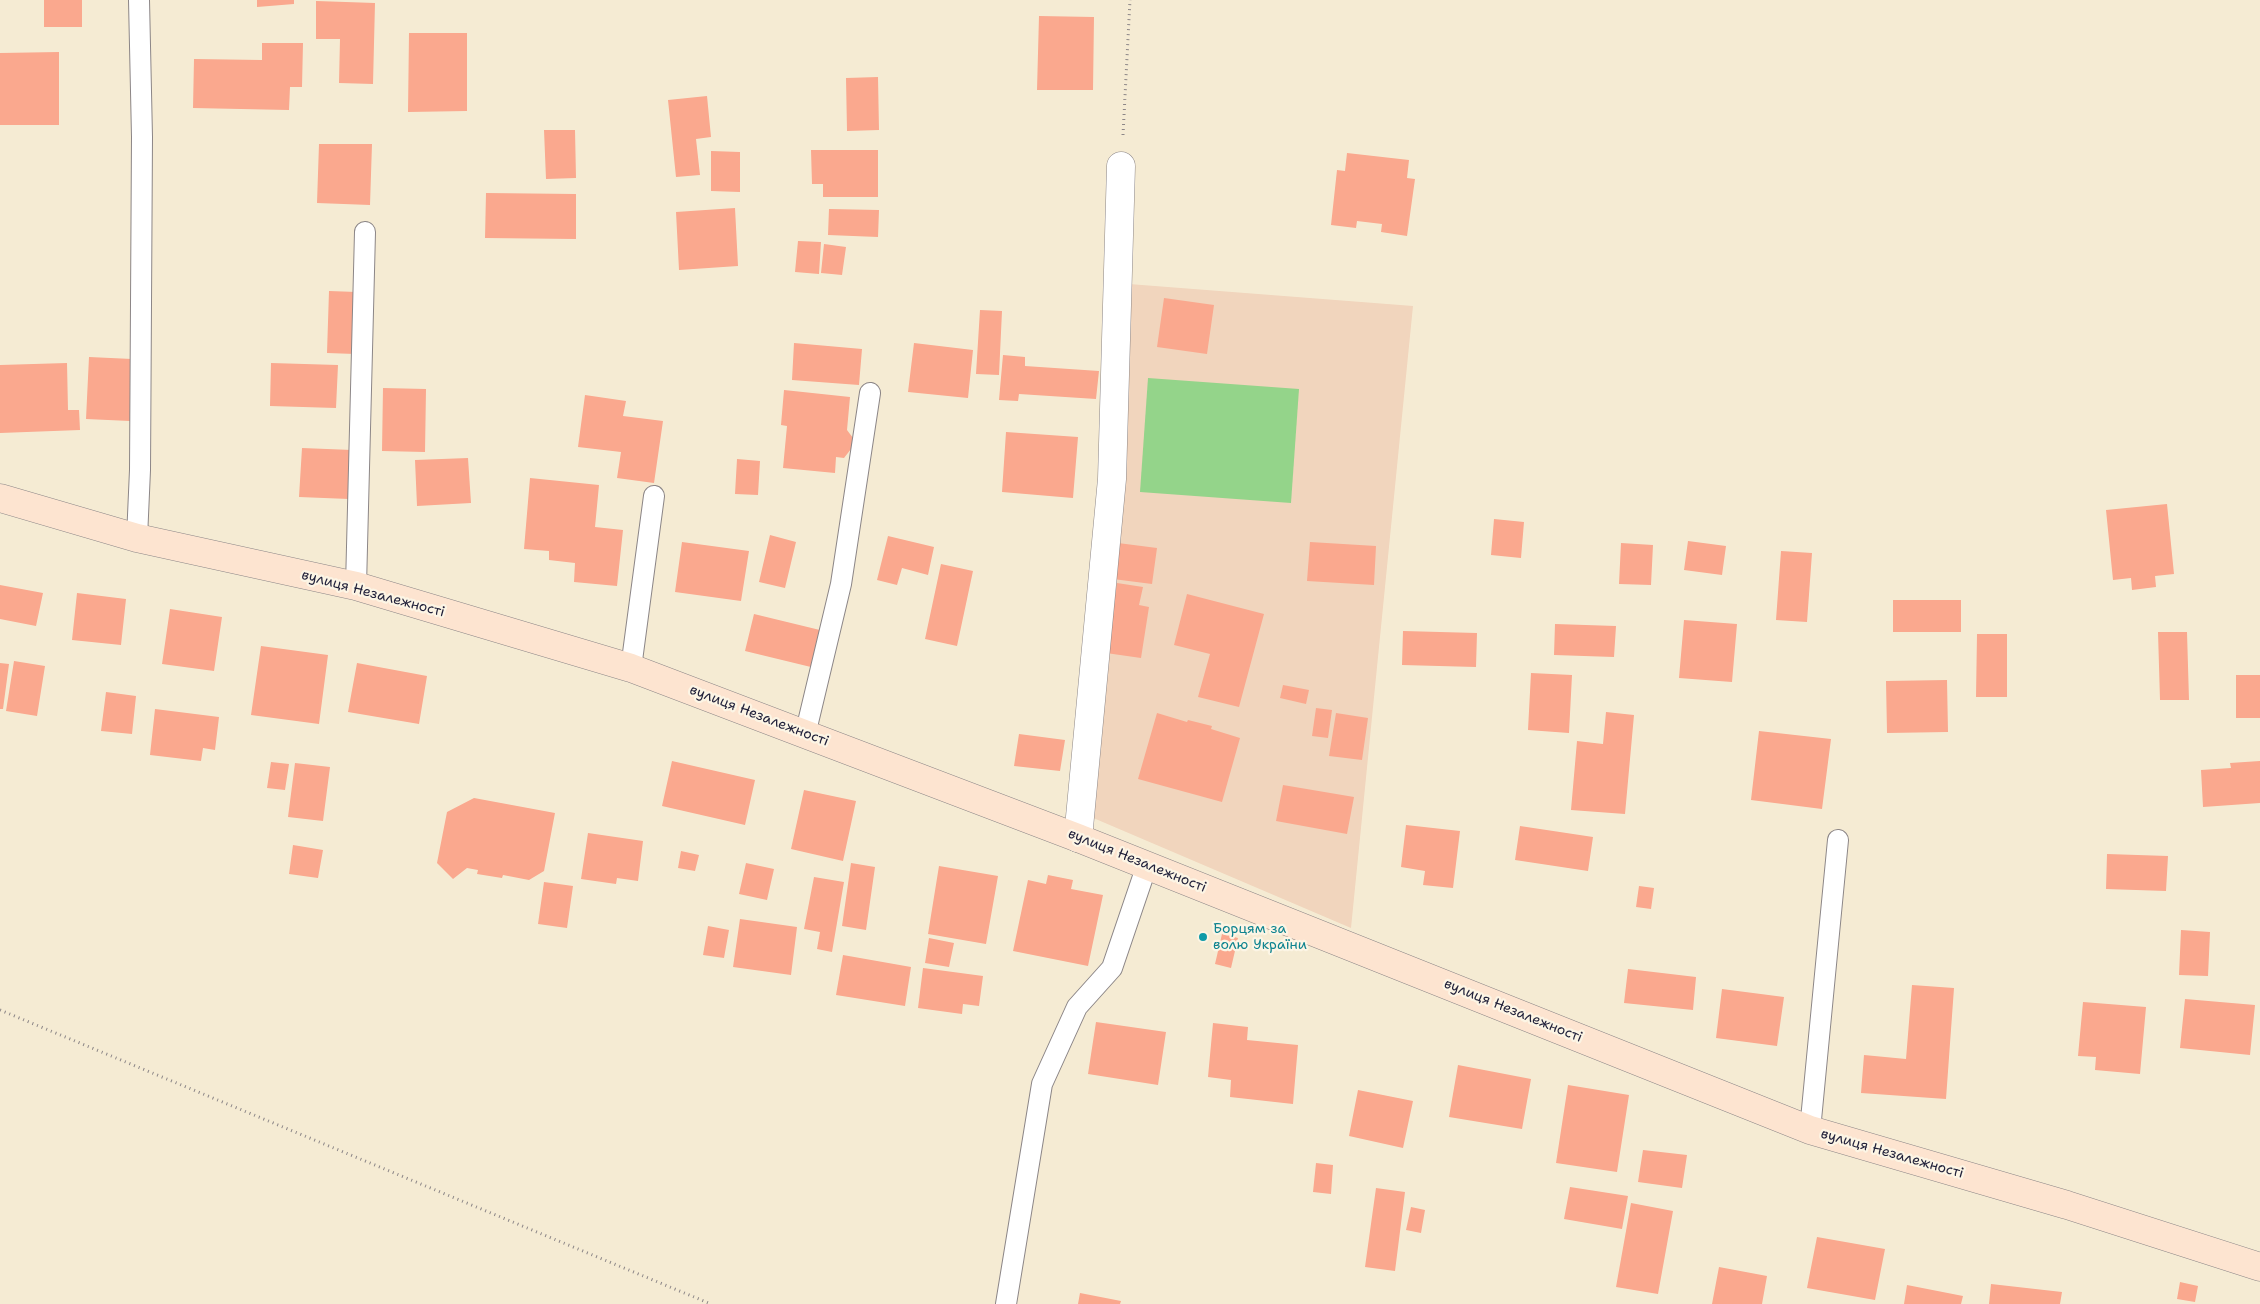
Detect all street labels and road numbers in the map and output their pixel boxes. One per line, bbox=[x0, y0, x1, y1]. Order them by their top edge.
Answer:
street label: вулиця Незалежності bbox=[299, 567, 447, 621]
street label: вулиця Незалежності bbox=[687, 682, 831, 750]
street label: вулиця Незалежності bbox=[1065, 826, 1209, 896]
street label: вулиця Незалежності bbox=[1441, 976, 1585, 1046]
street label: вулиця Незалежності bbox=[1819, 1126, 1965, 1182]

